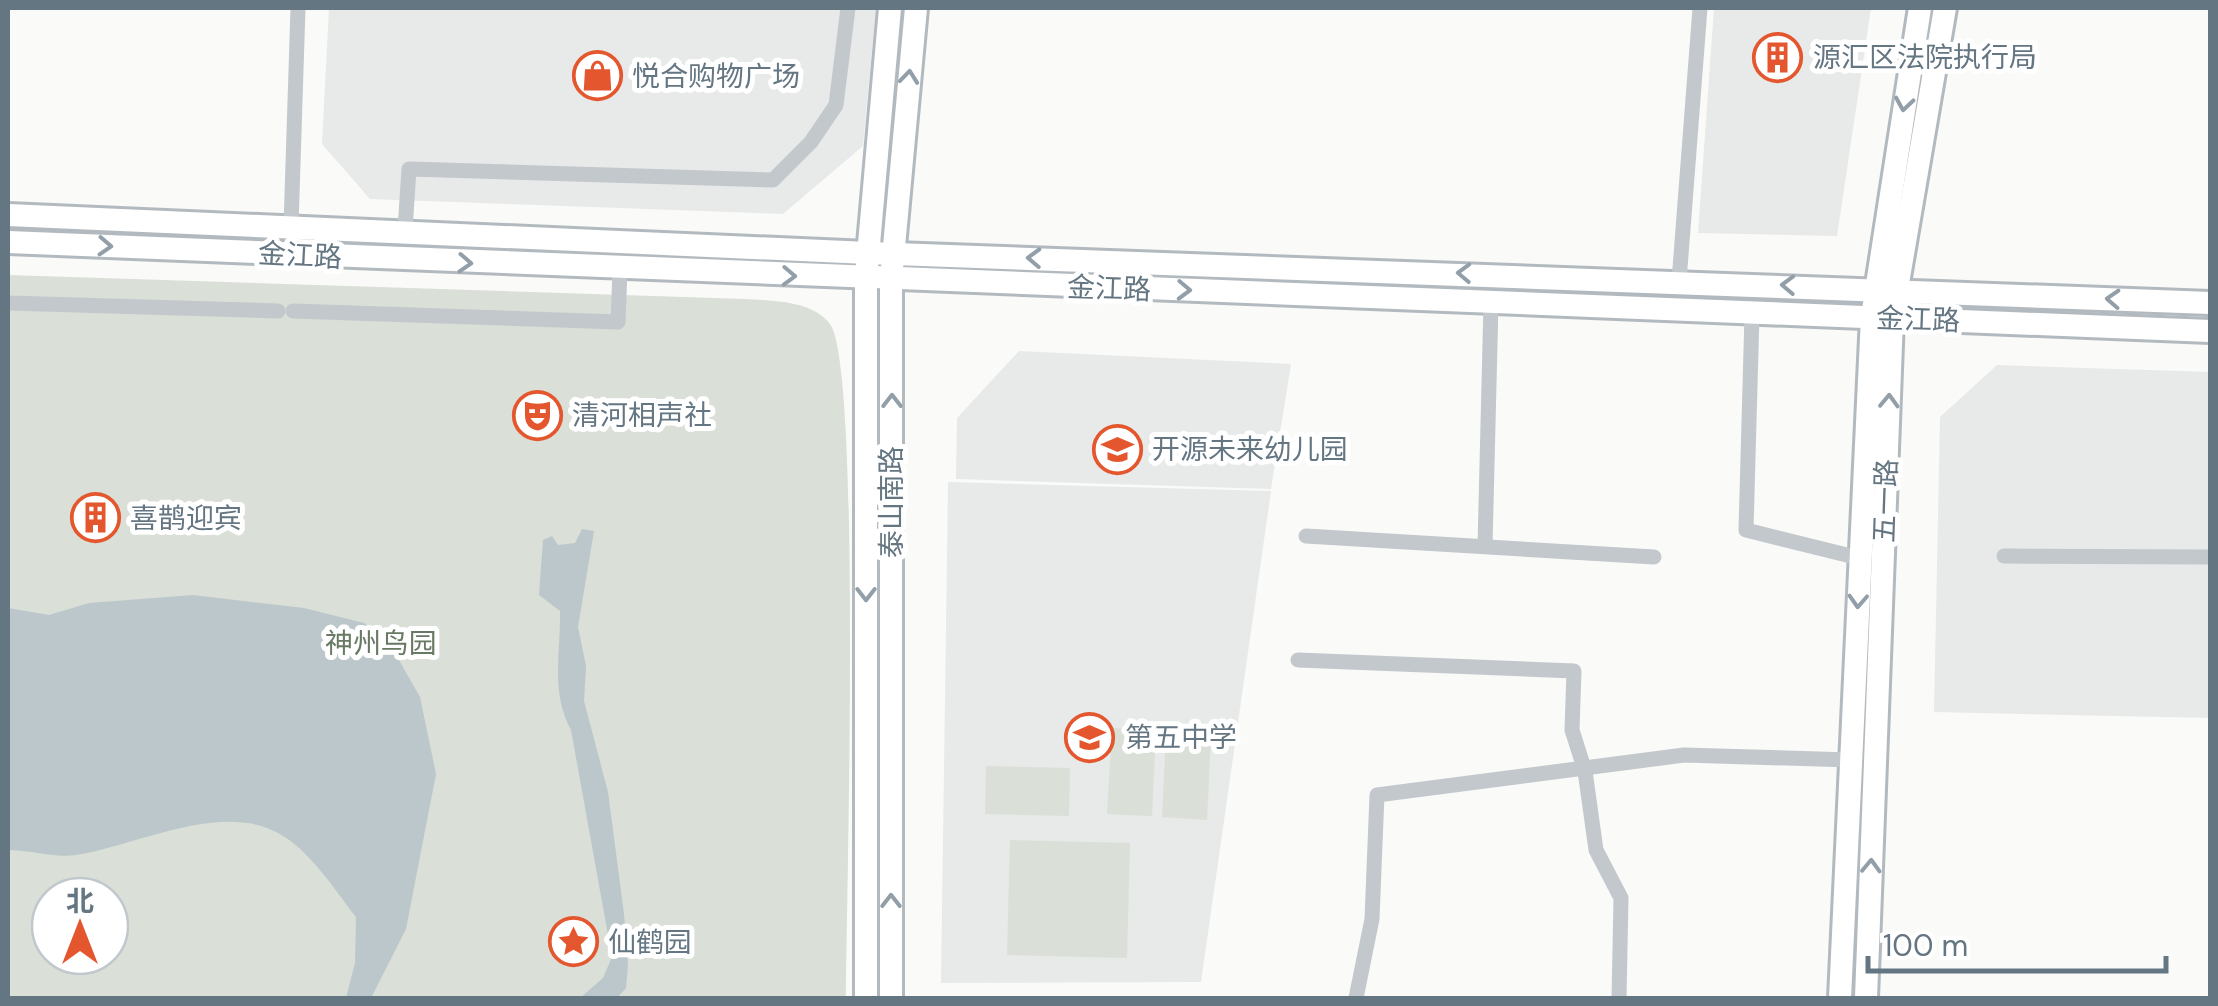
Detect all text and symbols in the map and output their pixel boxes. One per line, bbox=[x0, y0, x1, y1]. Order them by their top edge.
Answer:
building icon: 源汇区法院执行局 bbox=[1752, 31, 1804, 83]
place label: 源汇区法院执行局 bbox=[1813, 39, 2037, 76]
shop icon: 悦合购物广场 bbox=[571, 50, 623, 102]
place label: 悦合购物广场 bbox=[632, 58, 800, 95]
one-way arrow bbox=[898, 68, 919, 84]
one-way arrow bbox=[1895, 95, 1916, 112]
street label: 金江路 bbox=[257, 235, 343, 276]
one-way arrow bbox=[97, 236, 113, 257]
one-way arrow bbox=[1025, 248, 1041, 269]
one-way arrow bbox=[457, 252, 473, 273]
one-way arrow bbox=[1455, 263, 1471, 284]
one-way arrow bbox=[782, 265, 798, 286]
street label: 金江路 bbox=[1066, 269, 1152, 308]
one-way arrow bbox=[1780, 274, 1796, 295]
one-way arrow bbox=[1177, 280, 1192, 301]
one-way arrow bbox=[2105, 288, 2121, 309]
street label: 金江路 bbox=[1875, 300, 1961, 339]
theatre icon: 清河相声社 bbox=[511, 389, 563, 441]
one-way arrow bbox=[881, 393, 903, 408]
one-way arrow bbox=[1878, 393, 1899, 409]
place label: 清河相声社 bbox=[572, 397, 712, 434]
school or university icon: 开源未来幼儿园 bbox=[1091, 423, 1143, 475]
place label: 开源未来幼儿园 bbox=[1152, 431, 1348, 468]
street label: 泰山南路 bbox=[873, 446, 910, 558]
street label: 五一路 bbox=[1866, 458, 1905, 544]
building icon: 喜鹊迎宾 bbox=[69, 492, 121, 544]
place label: 喜鹊迎宾 bbox=[130, 500, 242, 537]
one-way arrow bbox=[855, 586, 877, 602]
one-way arrow bbox=[1847, 593, 1868, 609]
park label: 神州鸟园 bbox=[325, 625, 437, 662]
school or university icon: 第五中学 bbox=[1064, 711, 1116, 763]
place label: 第五中学 bbox=[1125, 719, 1237, 756]
one-way arrow bbox=[1860, 858, 1881, 874]
north arrow bbox=[30, 876, 130, 976]
text: 北 bbox=[66, 883, 94, 920]
one-way arrow bbox=[880, 893, 902, 908]
scale bar bbox=[1868, 911, 2166, 973]
place icon: 仙鹤园 bbox=[547, 916, 599, 968]
place label: 仙鹤园 bbox=[608, 924, 692, 961]
text: 100 m bbox=[1883, 926, 1968, 965]

